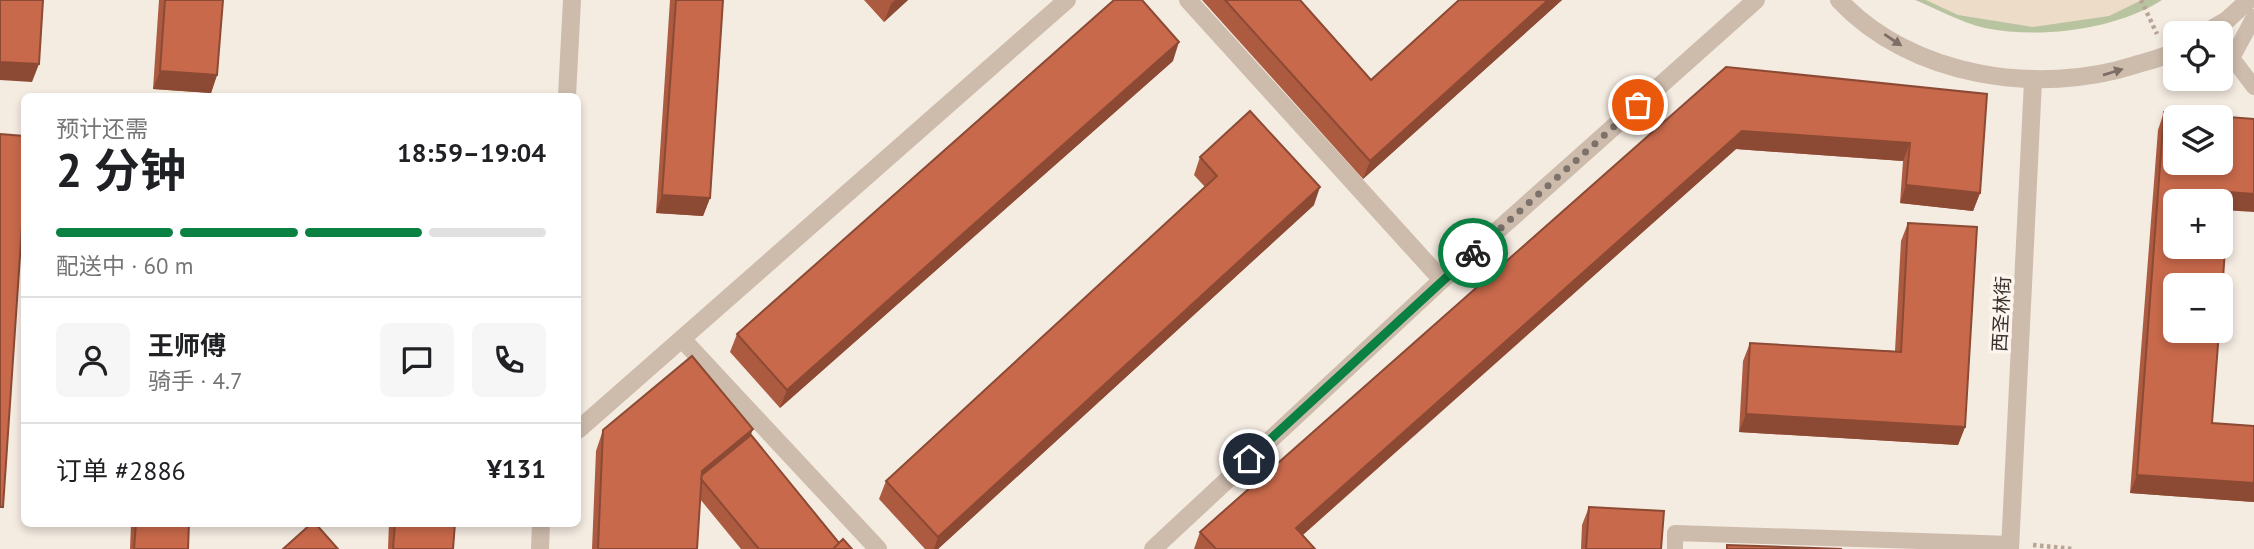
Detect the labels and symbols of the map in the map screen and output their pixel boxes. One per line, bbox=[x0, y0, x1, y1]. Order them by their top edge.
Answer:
one-way arrow bbox=[1884, 33, 1902, 47]
one-way arrow bbox=[2102, 67, 2123, 77]
pin bbox=[1608, 75, 1668, 135]
courier bbox=[1438, 218, 1508, 288]
street label: 西圣林街 bbox=[1987, 275, 2015, 353]
pin bbox=[1219, 429, 1279, 489]

